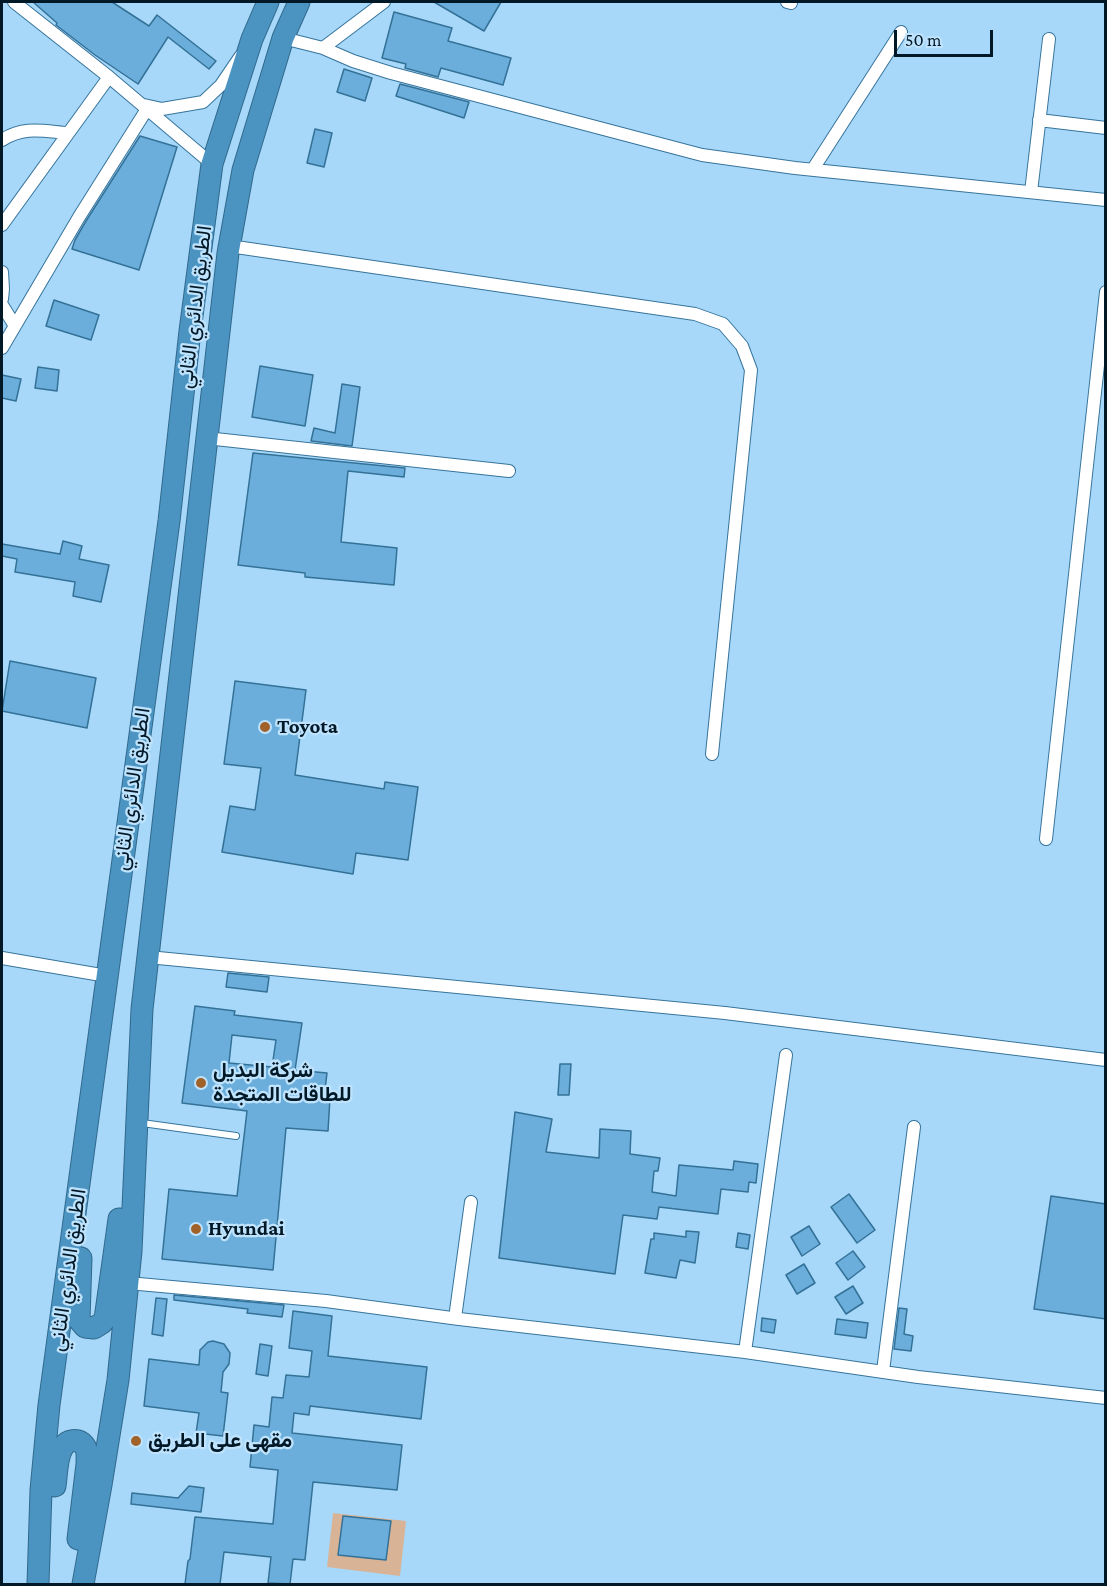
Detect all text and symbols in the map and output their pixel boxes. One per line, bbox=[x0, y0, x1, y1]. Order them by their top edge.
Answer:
scale bar bbox=[897, 18, 996, 56]
text: 50 m bbox=[905, 30, 942, 50]
street label: الطريق الدائري الثاني bbox=[172, 224, 218, 390]
street label: الطريق الدائري الثاني bbox=[108, 706, 156, 872]
place label: Toyota bbox=[277, 714, 338, 740]
marker: Toyota bbox=[258, 720, 272, 734]
place label: شركة البديل للطاقات المتجدة bbox=[213, 1058, 352, 1108]
marker: شركة البديل للطاقات المتجدة bbox=[194, 1076, 208, 1090]
street label: الطريق الدائري الثاني bbox=[44, 1187, 92, 1353]
place label: Hyundai bbox=[208, 1216, 285, 1242]
marker: Hyundai bbox=[189, 1222, 203, 1236]
place label: مقهى على الطريق bbox=[148, 1428, 292, 1454]
marker: مقهى على الطريق bbox=[129, 1434, 143, 1448]

